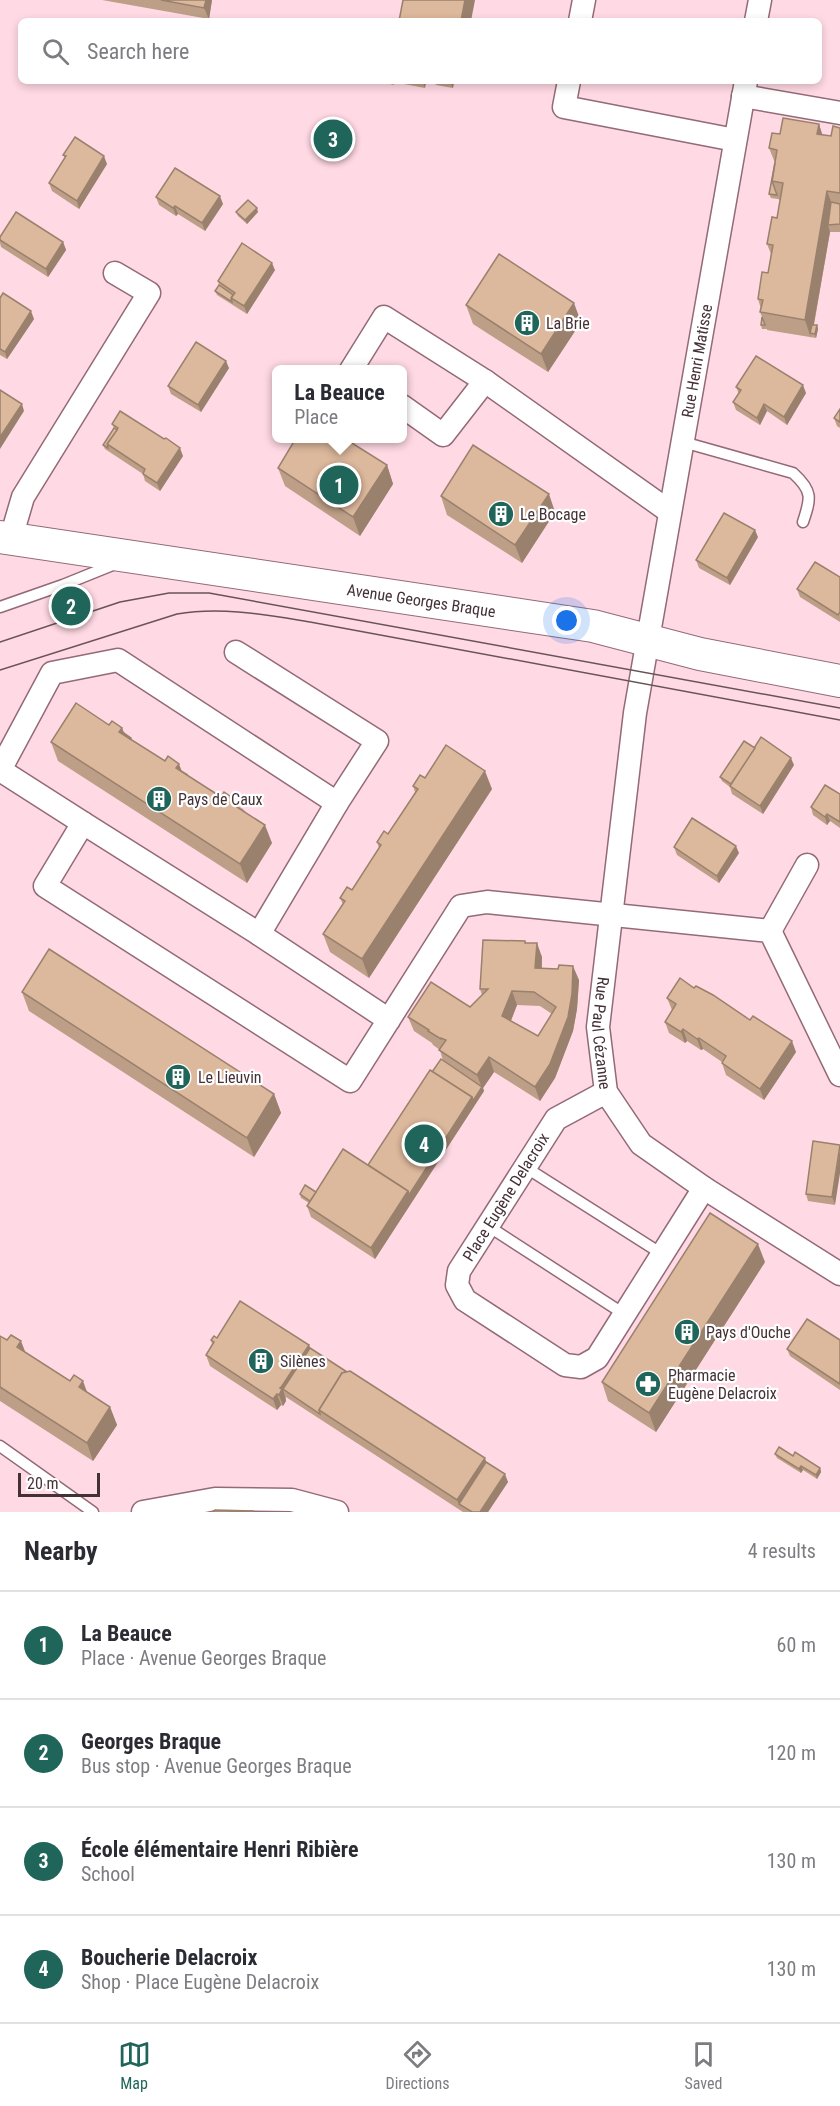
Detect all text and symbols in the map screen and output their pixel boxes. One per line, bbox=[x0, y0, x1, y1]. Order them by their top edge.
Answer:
search box bbox=[18, 18, 822, 84]
icon: search bbox=[39, 35, 72, 68]
text: Search here bbox=[87, 39, 189, 64]
pin: 3 bbox=[314, 116, 352, 162]
street label: Rue Henri Matisse bbox=[678, 303, 716, 419]
building icon: La Brie bbox=[512, 308, 542, 338]
place label: La Brie bbox=[546, 314, 590, 333]
popup bbox=[272, 365, 407, 443]
text: La Beauce bbox=[294, 380, 385, 405]
text: Place bbox=[294, 405, 338, 429]
pin: 1 bbox=[320, 462, 358, 508]
building icon: Le Bocage bbox=[486, 499, 516, 529]
place label: Le Bocage bbox=[520, 505, 586, 524]
street label: Avenue Georges Braque bbox=[346, 580, 497, 621]
pin: 2 bbox=[52, 584, 90, 628]
your location bbox=[552, 606, 581, 635]
building icon: Pays de Caux bbox=[144, 784, 174, 814]
place label: Pays de Caux bbox=[178, 790, 263, 809]
street label: Rue Paul Cézanne bbox=[588, 976, 615, 1090]
building icon: Le Lieuvin bbox=[163, 1062, 193, 1092]
place label: Le Lieuvin bbox=[198, 1068, 262, 1087]
pin: 4 bbox=[404, 1122, 444, 1166]
street label: Place Eugène Delacroix bbox=[459, 1129, 553, 1265]
building icon: Pays d'Ouche bbox=[672, 1317, 702, 1347]
place label: Pays d'Ouche bbox=[706, 1323, 791, 1342]
building icon: Silènes bbox=[246, 1346, 276, 1376]
place label: Silènes bbox=[280, 1352, 326, 1371]
place label: Pharmacie Eugène Delacroix bbox=[668, 1366, 777, 1403]
pharmacy icon: Pharmacie Eugène Delacroix bbox=[633, 1369, 663, 1399]
scale bar bbox=[18, 1470, 100, 1498]
text: 20 m bbox=[27, 1474, 59, 1493]
text: Nearby bbox=[24, 1536, 98, 1566]
text: 4 results bbox=[748, 1539, 816, 1563]
text: La Beauce bbox=[81, 1621, 172, 1646]
text: 1 bbox=[38, 1633, 49, 1657]
text: 60 m bbox=[777, 1633, 816, 1657]
text: Place · Avenue Georges Braque bbox=[81, 1646, 326, 1670]
text: Georges Braque bbox=[81, 1729, 221, 1754]
text: 2 bbox=[38, 1741, 49, 1765]
text: 120 m bbox=[767, 1741, 816, 1765]
text: Bus stop · Avenue Georges Braque bbox=[81, 1754, 352, 1778]
text: École élémentaire Henri Ribière bbox=[81, 1837, 358, 1862]
text: 3 bbox=[38, 1849, 49, 1873]
text: 130 m bbox=[767, 1849, 816, 1873]
text: School bbox=[81, 1862, 135, 1886]
text: Boucherie Delacroix bbox=[81, 1945, 257, 1970]
text: 4 bbox=[38, 1957, 49, 1981]
text: 130 m bbox=[767, 1957, 816, 1981]
text: Shop · Place Eugène Delacroix bbox=[81, 1970, 319, 1994]
tab: Map bbox=[118, 2038, 151, 2093]
tab: Directions bbox=[386, 2038, 449, 2093]
tab: Saved bbox=[684, 2038, 722, 2093]

